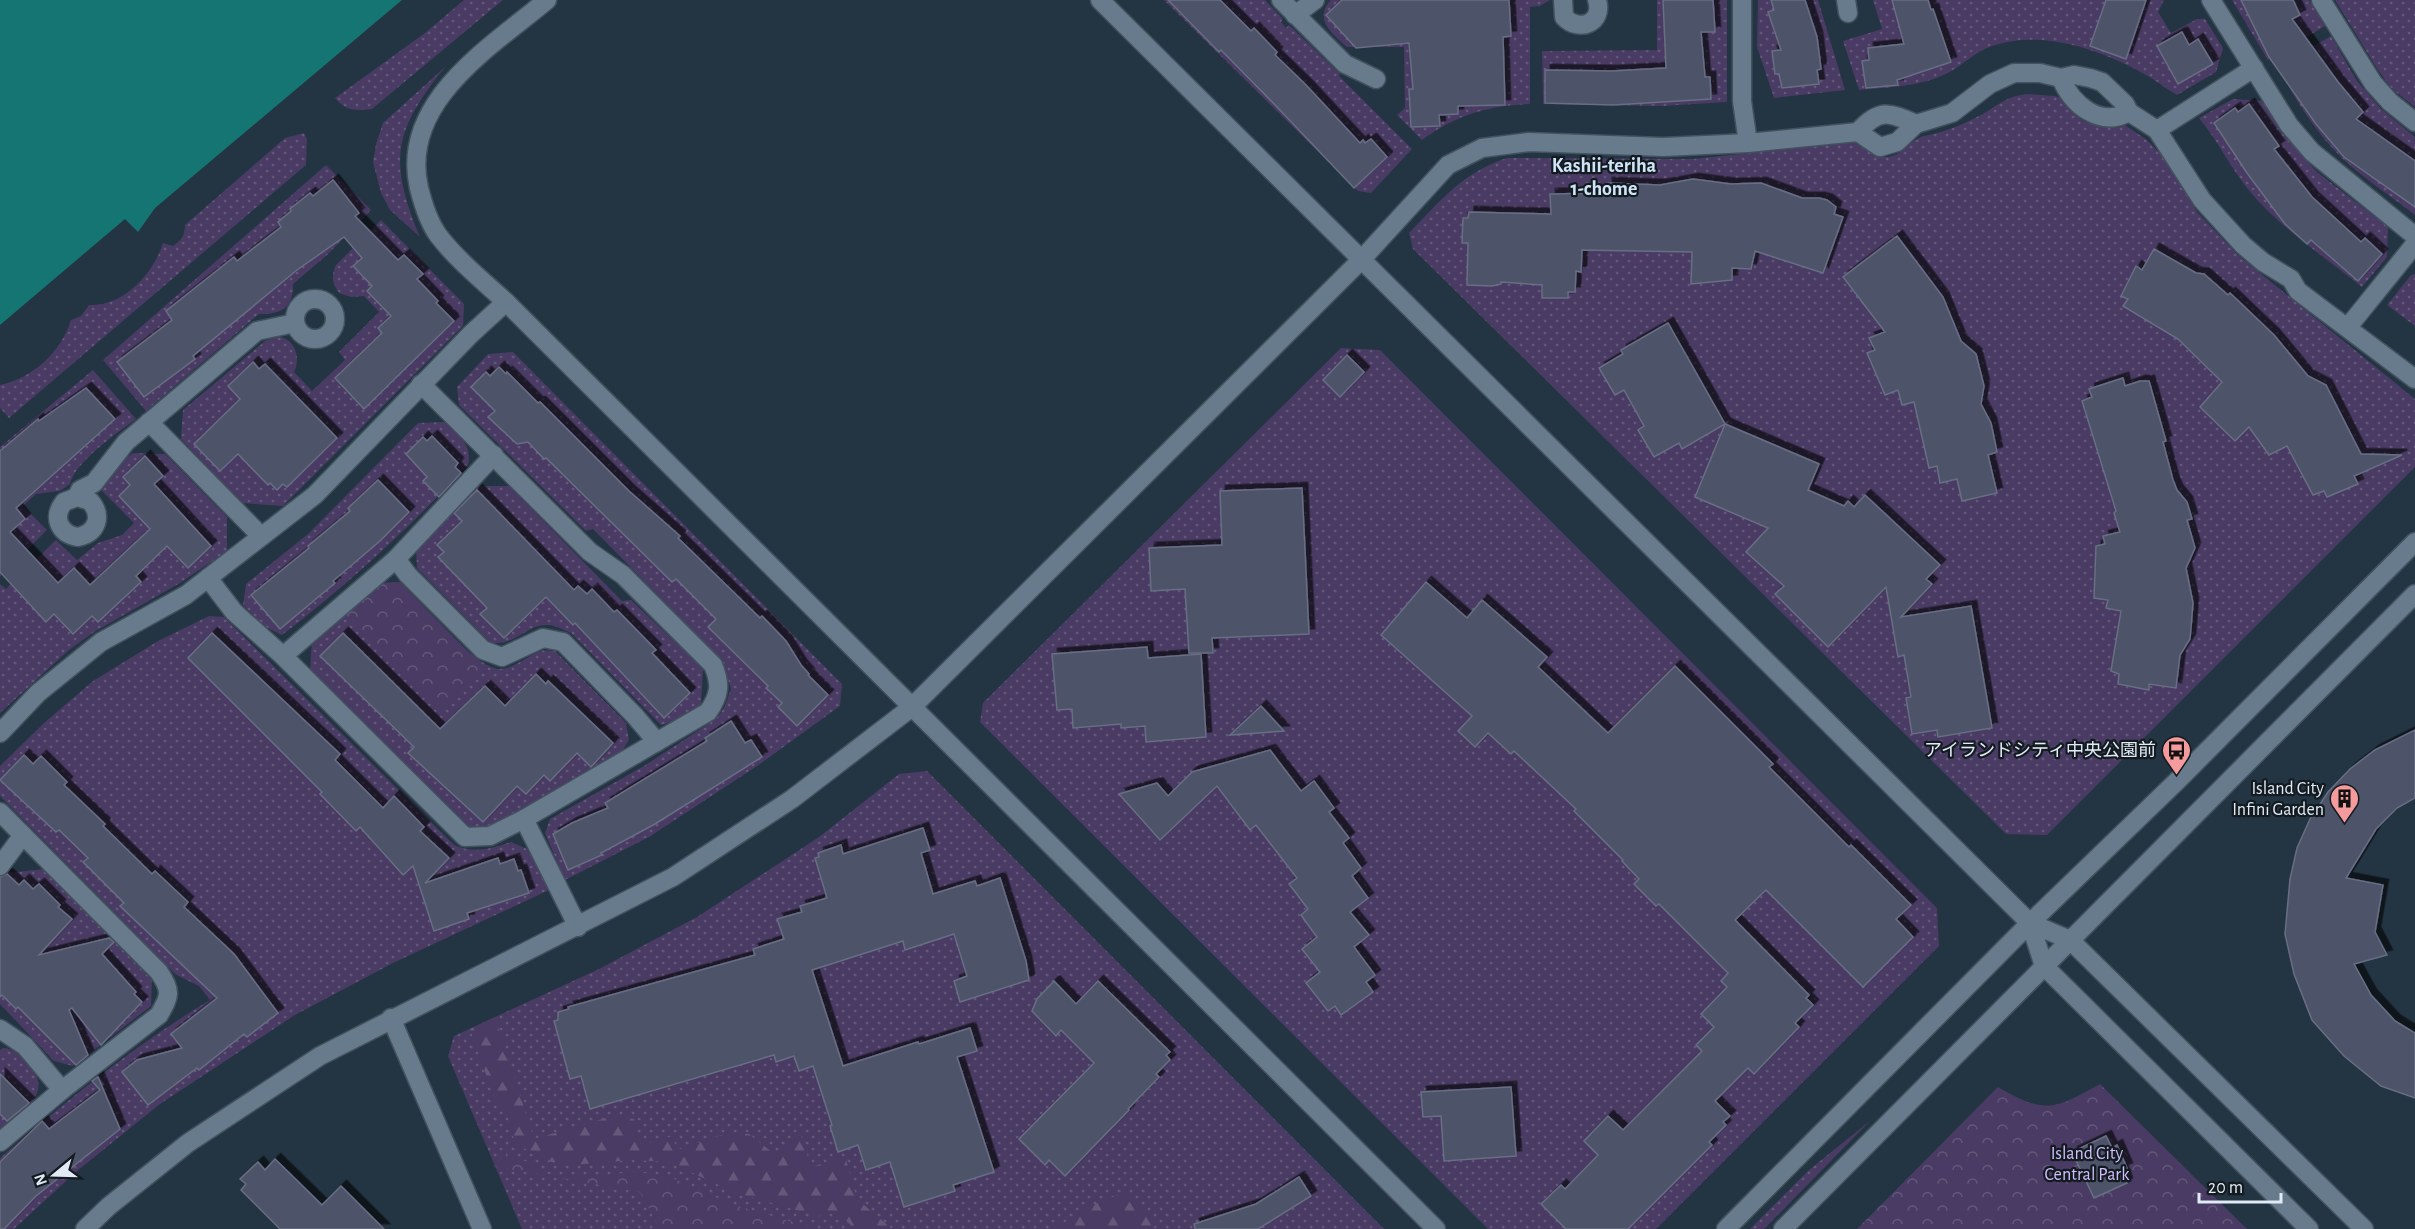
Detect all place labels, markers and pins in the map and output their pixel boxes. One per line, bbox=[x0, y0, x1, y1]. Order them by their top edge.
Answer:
bus stop icon: アイランドシティ中央公園前 bbox=[2161, 734, 2193, 776]
place label: アイランドシティ中央公園前 bbox=[1924, 740, 2156, 760]
place label: Island City Infini Garden bbox=[2232, 780, 2324, 819]
building icon: Island City Infini Garden bbox=[2329, 782, 2361, 824]

